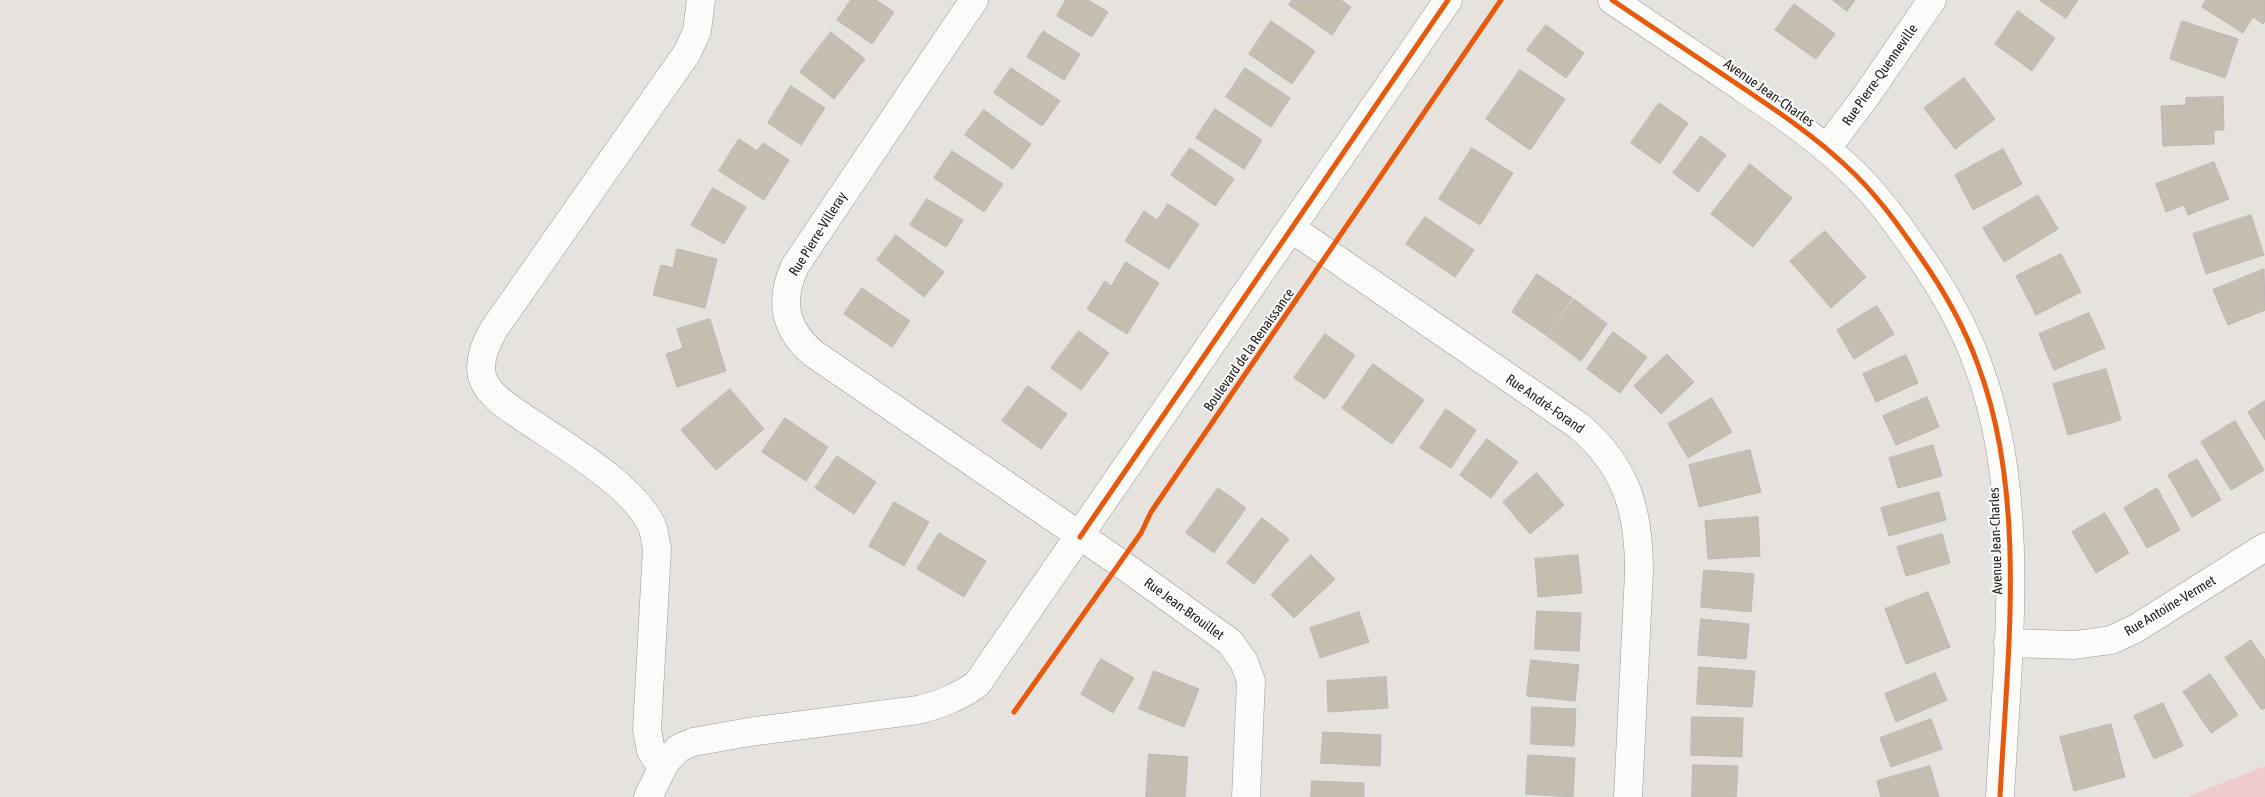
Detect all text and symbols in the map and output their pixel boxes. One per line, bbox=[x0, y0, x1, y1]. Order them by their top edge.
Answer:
street label: Rue Pierre-Quenneville bbox=[1839, 21, 1921, 129]
street label: Avenue Jean-Charles bbox=[1720, 55, 1818, 131]
street label: Rue Pierre-Villeray bbox=[785, 189, 851, 279]
street label: Boulevard de la Renaissance bbox=[1200, 285, 1298, 415]
street label: Rue André-Forand bbox=[1502, 371, 1588, 437]
street label: Avenue Jean-Charles bbox=[1986, 487, 2006, 595]
street label: Rue Antoine-Vermet bbox=[2121, 572, 2219, 640]
street label: Rue Jean-Brouillet bbox=[1141, 574, 1227, 644]

